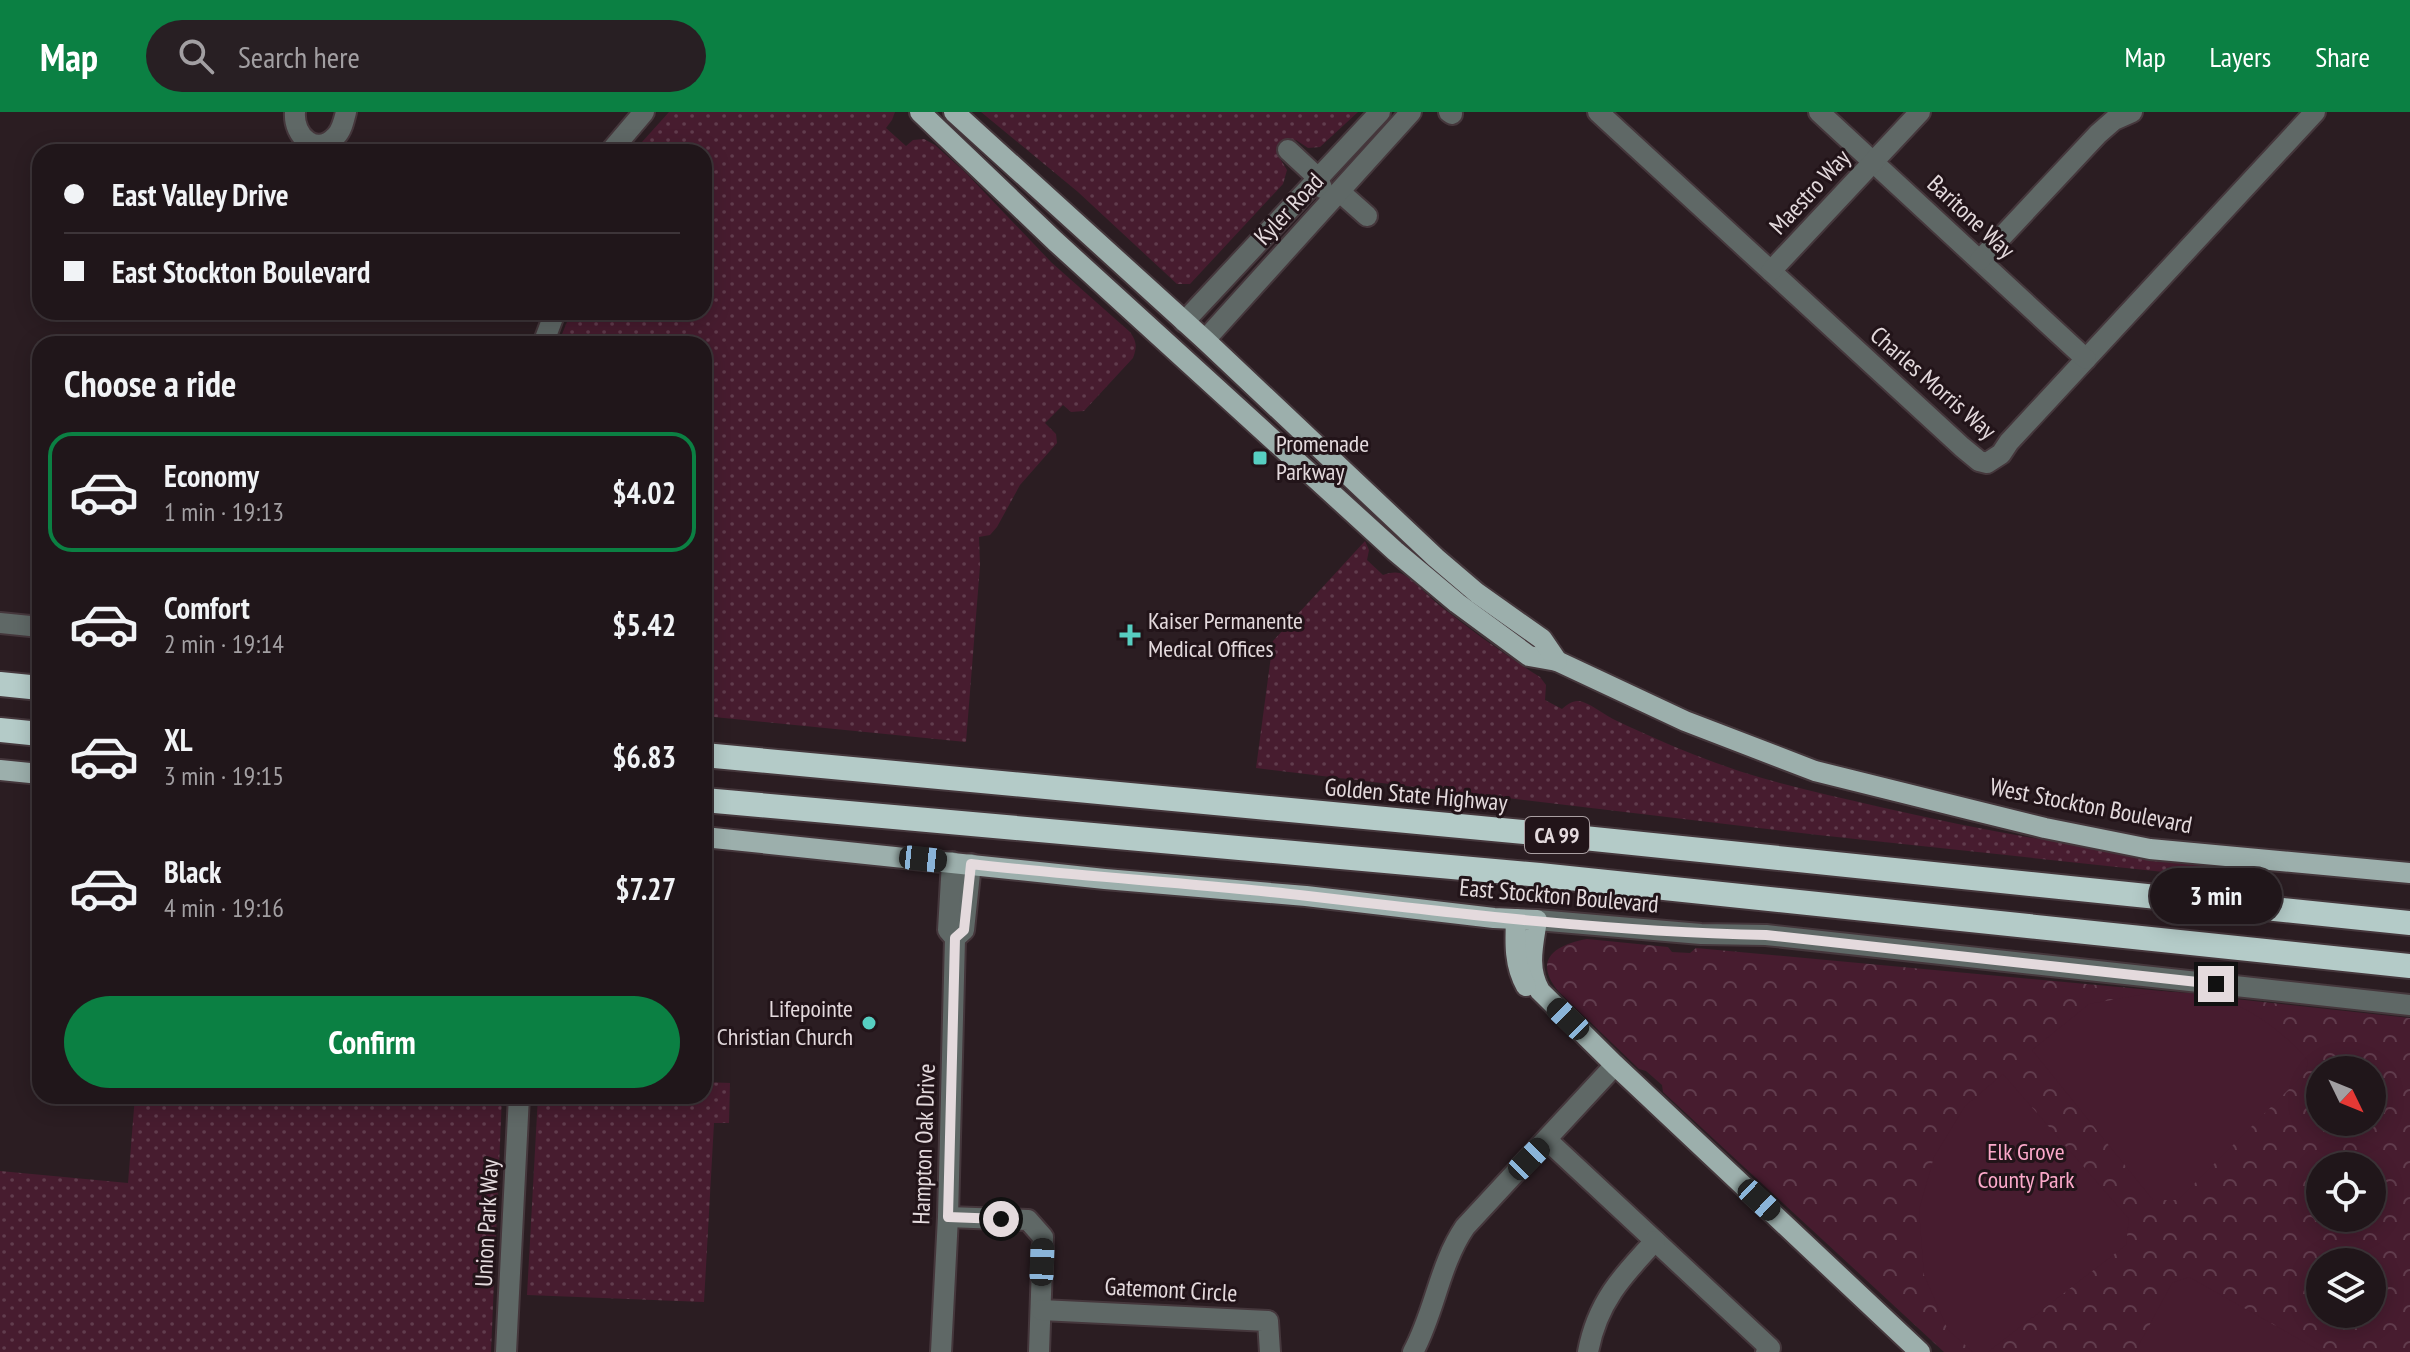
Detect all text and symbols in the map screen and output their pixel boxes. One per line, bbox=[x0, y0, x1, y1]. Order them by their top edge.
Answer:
search box bbox=[146, 20, 706, 92]
text: Map bbox=[40, 32, 98, 81]
icon: search bbox=[174, 34, 218, 78]
text: Search here bbox=[238, 37, 360, 76]
text: Map bbox=[2124, 38, 2166, 75]
text: Layers bbox=[2210, 38, 2271, 75]
text: Share bbox=[2315, 38, 2370, 75]
street label: Maestro Way bbox=[1762, 143, 1857, 241]
street label: Kyler Road bbox=[1247, 166, 1330, 251]
street label: Baritone Way bbox=[1921, 168, 2022, 265]
text: East Valley Drive bbox=[112, 175, 289, 214]
text: East Stockton Boulevard bbox=[112, 252, 370, 291]
street label: Charles Morris Way bbox=[1864, 319, 2003, 446]
text: Choose a ride bbox=[64, 360, 236, 407]
place label: Promenade Parkway bbox=[1276, 428, 1369, 487]
marker: Promenade Parkway bbox=[1251, 449, 1269, 467]
icon: car bbox=[68, 456, 140, 528]
text: Economy bbox=[164, 456, 259, 495]
text: $4.02 bbox=[612, 473, 676, 512]
text: 1 min · 19:13 bbox=[164, 495, 284, 528]
icon: car bbox=[68, 588, 140, 660]
text: Comfort bbox=[164, 588, 250, 627]
text: $5.42 bbox=[612, 605, 676, 644]
place label: Kaiser Permanente Medical Offices bbox=[1148, 605, 1303, 664]
marker: Kaiser Permanente Medical Offices bbox=[1119, 624, 1141, 646]
text: 2 min · 19:14 bbox=[164, 627, 284, 660]
icon: car bbox=[68, 720, 140, 792]
text: XL bbox=[164, 720, 193, 759]
text: $6.83 bbox=[612, 737, 676, 776]
text: 3 min · 19:15 bbox=[164, 759, 284, 792]
street label: Golden State Highway bbox=[1323, 771, 1509, 818]
street label: West Stockton Boulevard bbox=[1987, 771, 2195, 840]
road number: CA 99 bbox=[1525, 817, 1589, 853]
car bbox=[898, 845, 948, 873]
icon: car bbox=[68, 852, 140, 924]
text: Black bbox=[164, 852, 221, 891]
callout: 3 min bbox=[2150, 868, 2282, 924]
text: $7.27 bbox=[615, 869, 676, 908]
street label: East Stockton Boulevard bbox=[1458, 871, 1660, 920]
text: 3 min bbox=[2190, 879, 2242, 912]
text: 4 min · 19:16 bbox=[164, 891, 284, 924]
route end bbox=[2198, 966, 2234, 1002]
place label: Lifepointe Christian Church bbox=[717, 993, 853, 1052]
car bbox=[1542, 994, 1594, 1044]
button: Confirm bbox=[64, 996, 680, 1088]
marker: Lifepointe Christian Church bbox=[860, 1014, 878, 1032]
north arrow bbox=[2306, 1056, 2386, 1136]
map controls bbox=[2306, 1056, 2386, 1328]
street label: Hampton Oak Drive bbox=[905, 1063, 942, 1225]
car bbox=[1504, 1133, 1554, 1185]
park label: Elk Grove County Park bbox=[1977, 1136, 2075, 1195]
button: locate bbox=[2306, 1152, 2386, 1232]
street label: Union Park Way bbox=[468, 1158, 505, 1288]
car bbox=[1733, 1175, 1785, 1225]
route start bbox=[983, 1201, 1019, 1237]
car bbox=[1029, 1238, 1055, 1286]
button: layers bbox=[2306, 1248, 2386, 1328]
street label: Gatemont Circle bbox=[1104, 1271, 1238, 1308]

